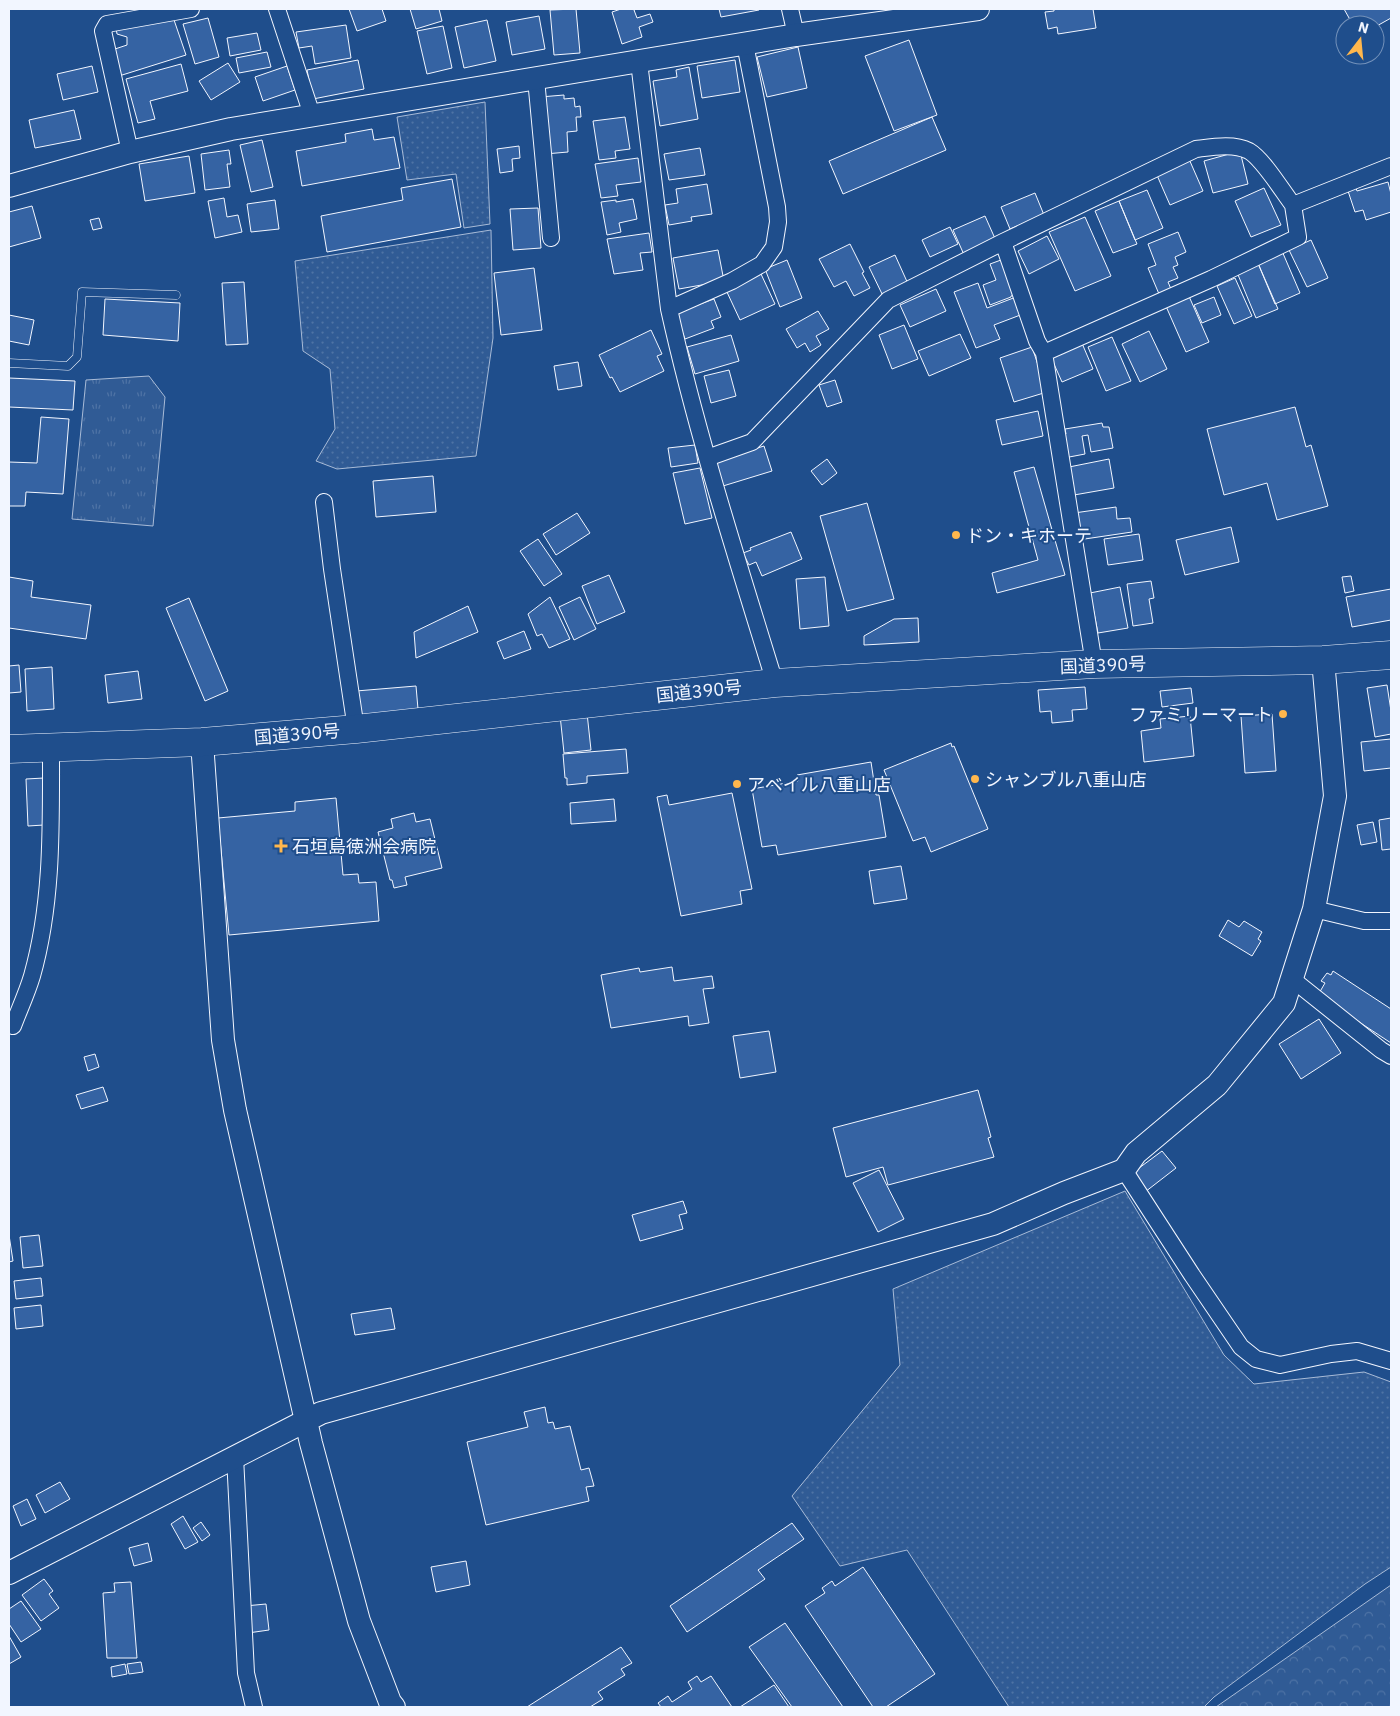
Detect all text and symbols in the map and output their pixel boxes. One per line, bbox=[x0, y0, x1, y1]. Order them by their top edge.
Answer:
north arrow bbox=[1335, 15, 1385, 65]
text: N bbox=[1356, 17, 1371, 38]
place label: ドン・キホーテ bbox=[966, 524, 1092, 547]
marker: ドン・キホーテ bbox=[950, 529, 962, 541]
street label: 国道390号 bbox=[1059, 652, 1147, 678]
street label: 国道390号 bbox=[655, 675, 743, 707]
place label: ファミリーマート bbox=[1129, 703, 1273, 726]
marker: ファミリーマート bbox=[1277, 708, 1289, 720]
street label: 国道390号 bbox=[253, 719, 341, 749]
place label: シャンブル八重山店 bbox=[985, 768, 1146, 791]
place label: アベイル八重山店 bbox=[747, 773, 891, 796]
marker: シャンブル八重山店 bbox=[969, 773, 981, 785]
marker: アベイル八重山店 bbox=[731, 778, 743, 790]
place label: 石垣島徳洲会病院 bbox=[292, 835, 436, 858]
marker: 石垣島徳洲会病院 bbox=[274, 839, 288, 853]

